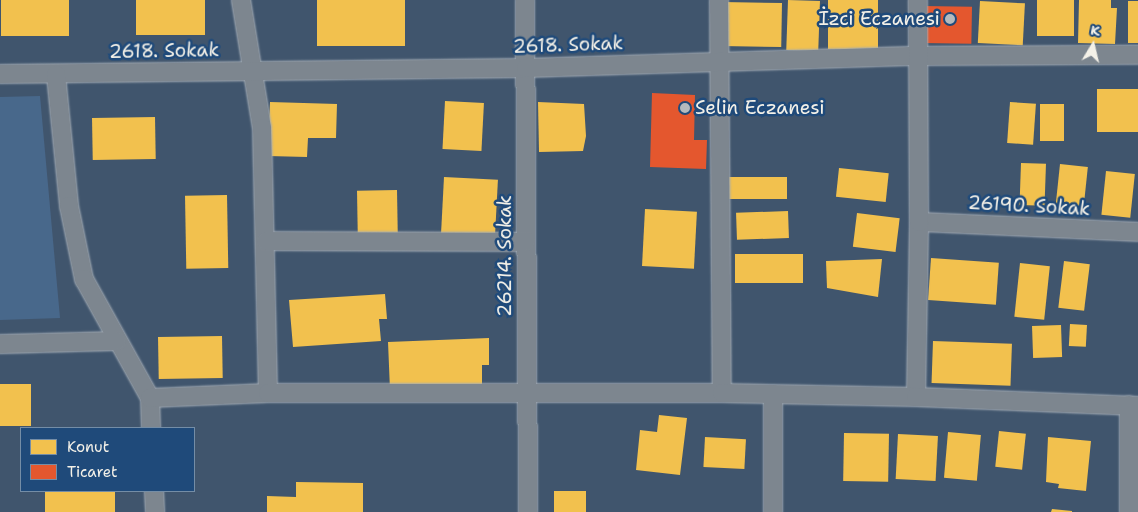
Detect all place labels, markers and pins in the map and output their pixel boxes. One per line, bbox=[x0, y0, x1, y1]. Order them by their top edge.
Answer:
place label: İzci Eczanesi bbox=[818, 8, 940, 30]
marker: İzci Eczanesi bbox=[944, 13, 956, 25]
place label: Selin Eczanesi bbox=[695, 97, 825, 119]
marker: Selin Eczanesi bbox=[679, 102, 691, 114]

